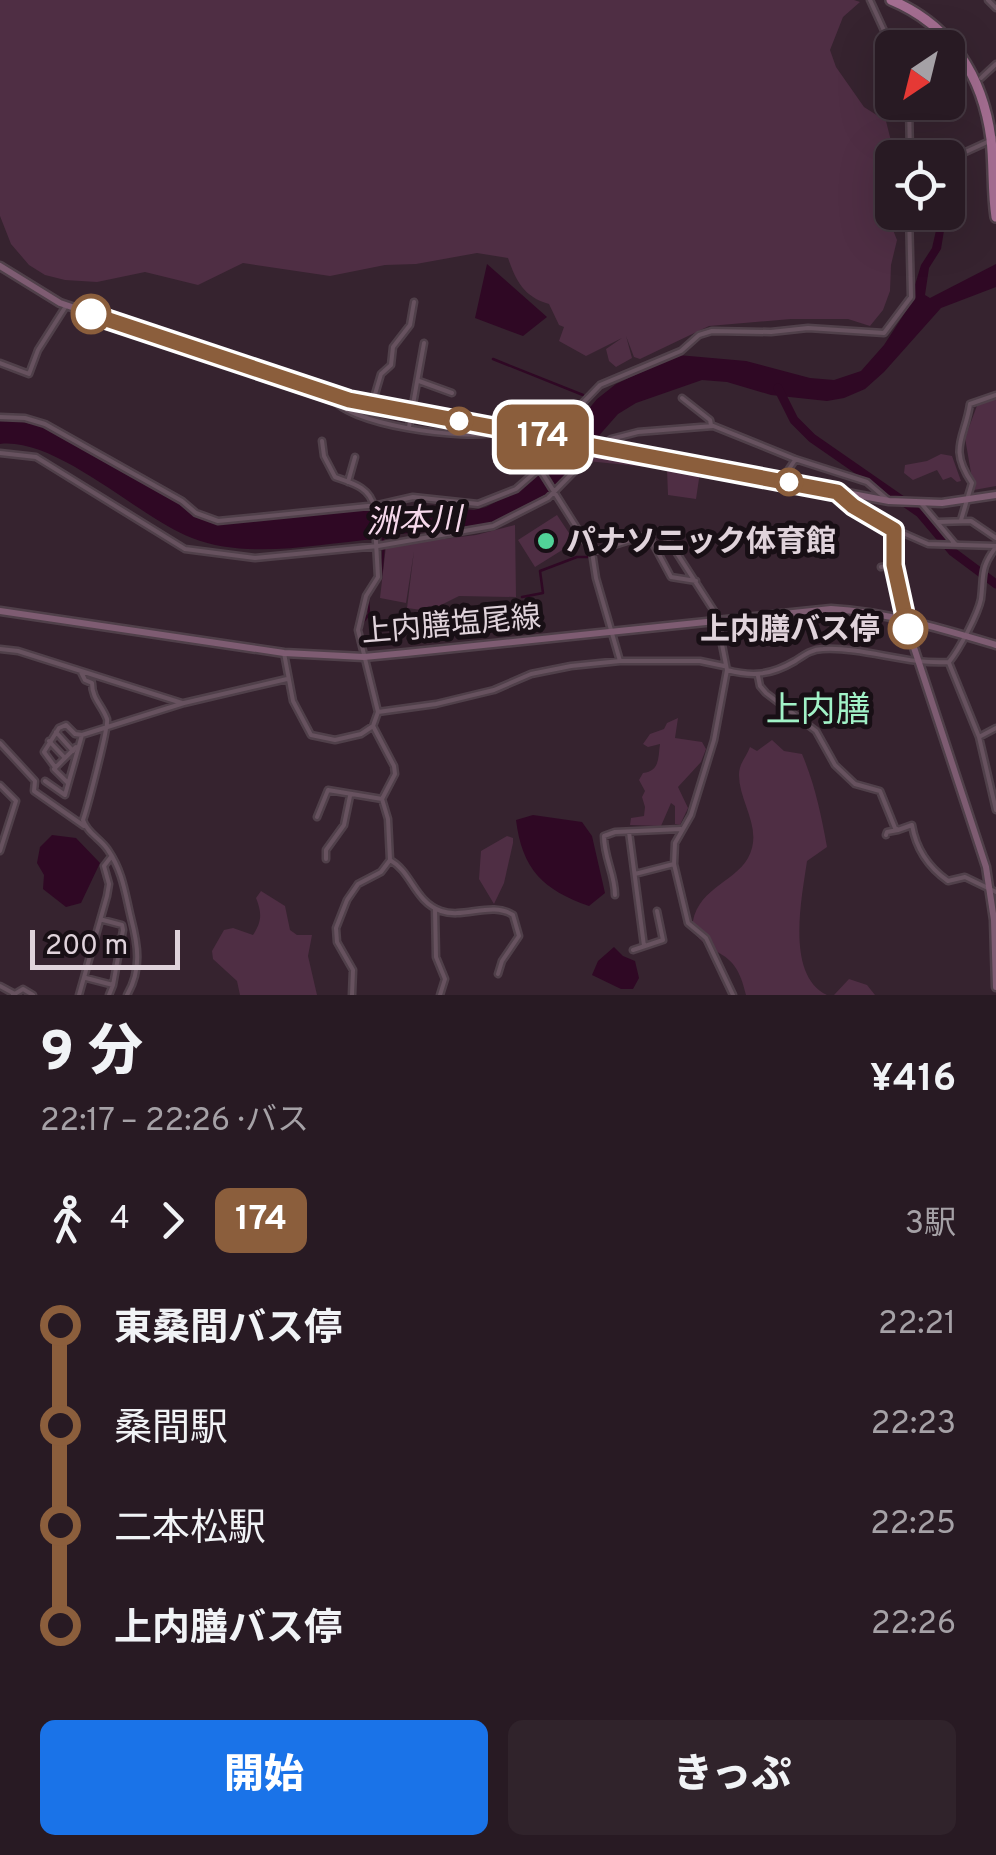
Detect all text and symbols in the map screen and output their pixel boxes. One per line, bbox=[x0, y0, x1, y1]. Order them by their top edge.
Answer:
north arrow bbox=[875, 30, 965, 120]
map controls bbox=[875, 30, 965, 230]
button: locate bbox=[875, 140, 965, 230]
unlabelled marker bbox=[72, 295, 110, 333]
line badge: 174 bbox=[486, 404, 600, 470]
unlabelled marker bbox=[446, 408, 472, 434]
text: 174 bbox=[517, 415, 569, 459]
unlabelled marker bbox=[776, 469, 802, 495]
water label: 洲本川 bbox=[365, 501, 466, 545]
place label: パナソニック体育館 bbox=[566, 525, 836, 562]
marker: パナソニック体育館 bbox=[535, 530, 557, 552]
street label: 上内膳塩尾線 bbox=[360, 600, 542, 653]
marker: 上内膳バス停 bbox=[889, 610, 927, 648]
place label: 上内膳バス停 bbox=[700, 613, 880, 650]
district label: 上内膳 bbox=[765, 690, 871, 734]
scale bar bbox=[30, 925, 180, 970]
text: 200 m bbox=[45, 929, 128, 965]
text: 9 分 bbox=[40, 1020, 143, 1090]
text: ¥416 bbox=[870, 1056, 956, 1105]
text: 22:17 – 22:26 · バス bbox=[40, 1102, 309, 1142]
icon: walk bbox=[40, 1193, 95, 1248]
icon: forward bbox=[145, 1193, 200, 1248]
text: 174 bbox=[235, 1198, 287, 1242]
text: 4 bbox=[110, 1200, 130, 1240]
text: 3駅 bbox=[905, 1205, 956, 1245]
text: 22:21 bbox=[878, 1305, 956, 1345]
text: 東桑間バス停 bbox=[114, 1306, 342, 1355]
text: 22:23 bbox=[871, 1405, 956, 1445]
text: 桑間駅 bbox=[114, 1406, 228, 1455]
text: 22:25 bbox=[870, 1505, 956, 1545]
text: 二本松駅 bbox=[114, 1506, 266, 1555]
text: 22:26 bbox=[871, 1605, 956, 1645]
text: 上内膳バス停 bbox=[114, 1606, 342, 1655]
button: 開始 bbox=[40, 1720, 488, 1835]
button: きっぷ bbox=[508, 1720, 956, 1835]

